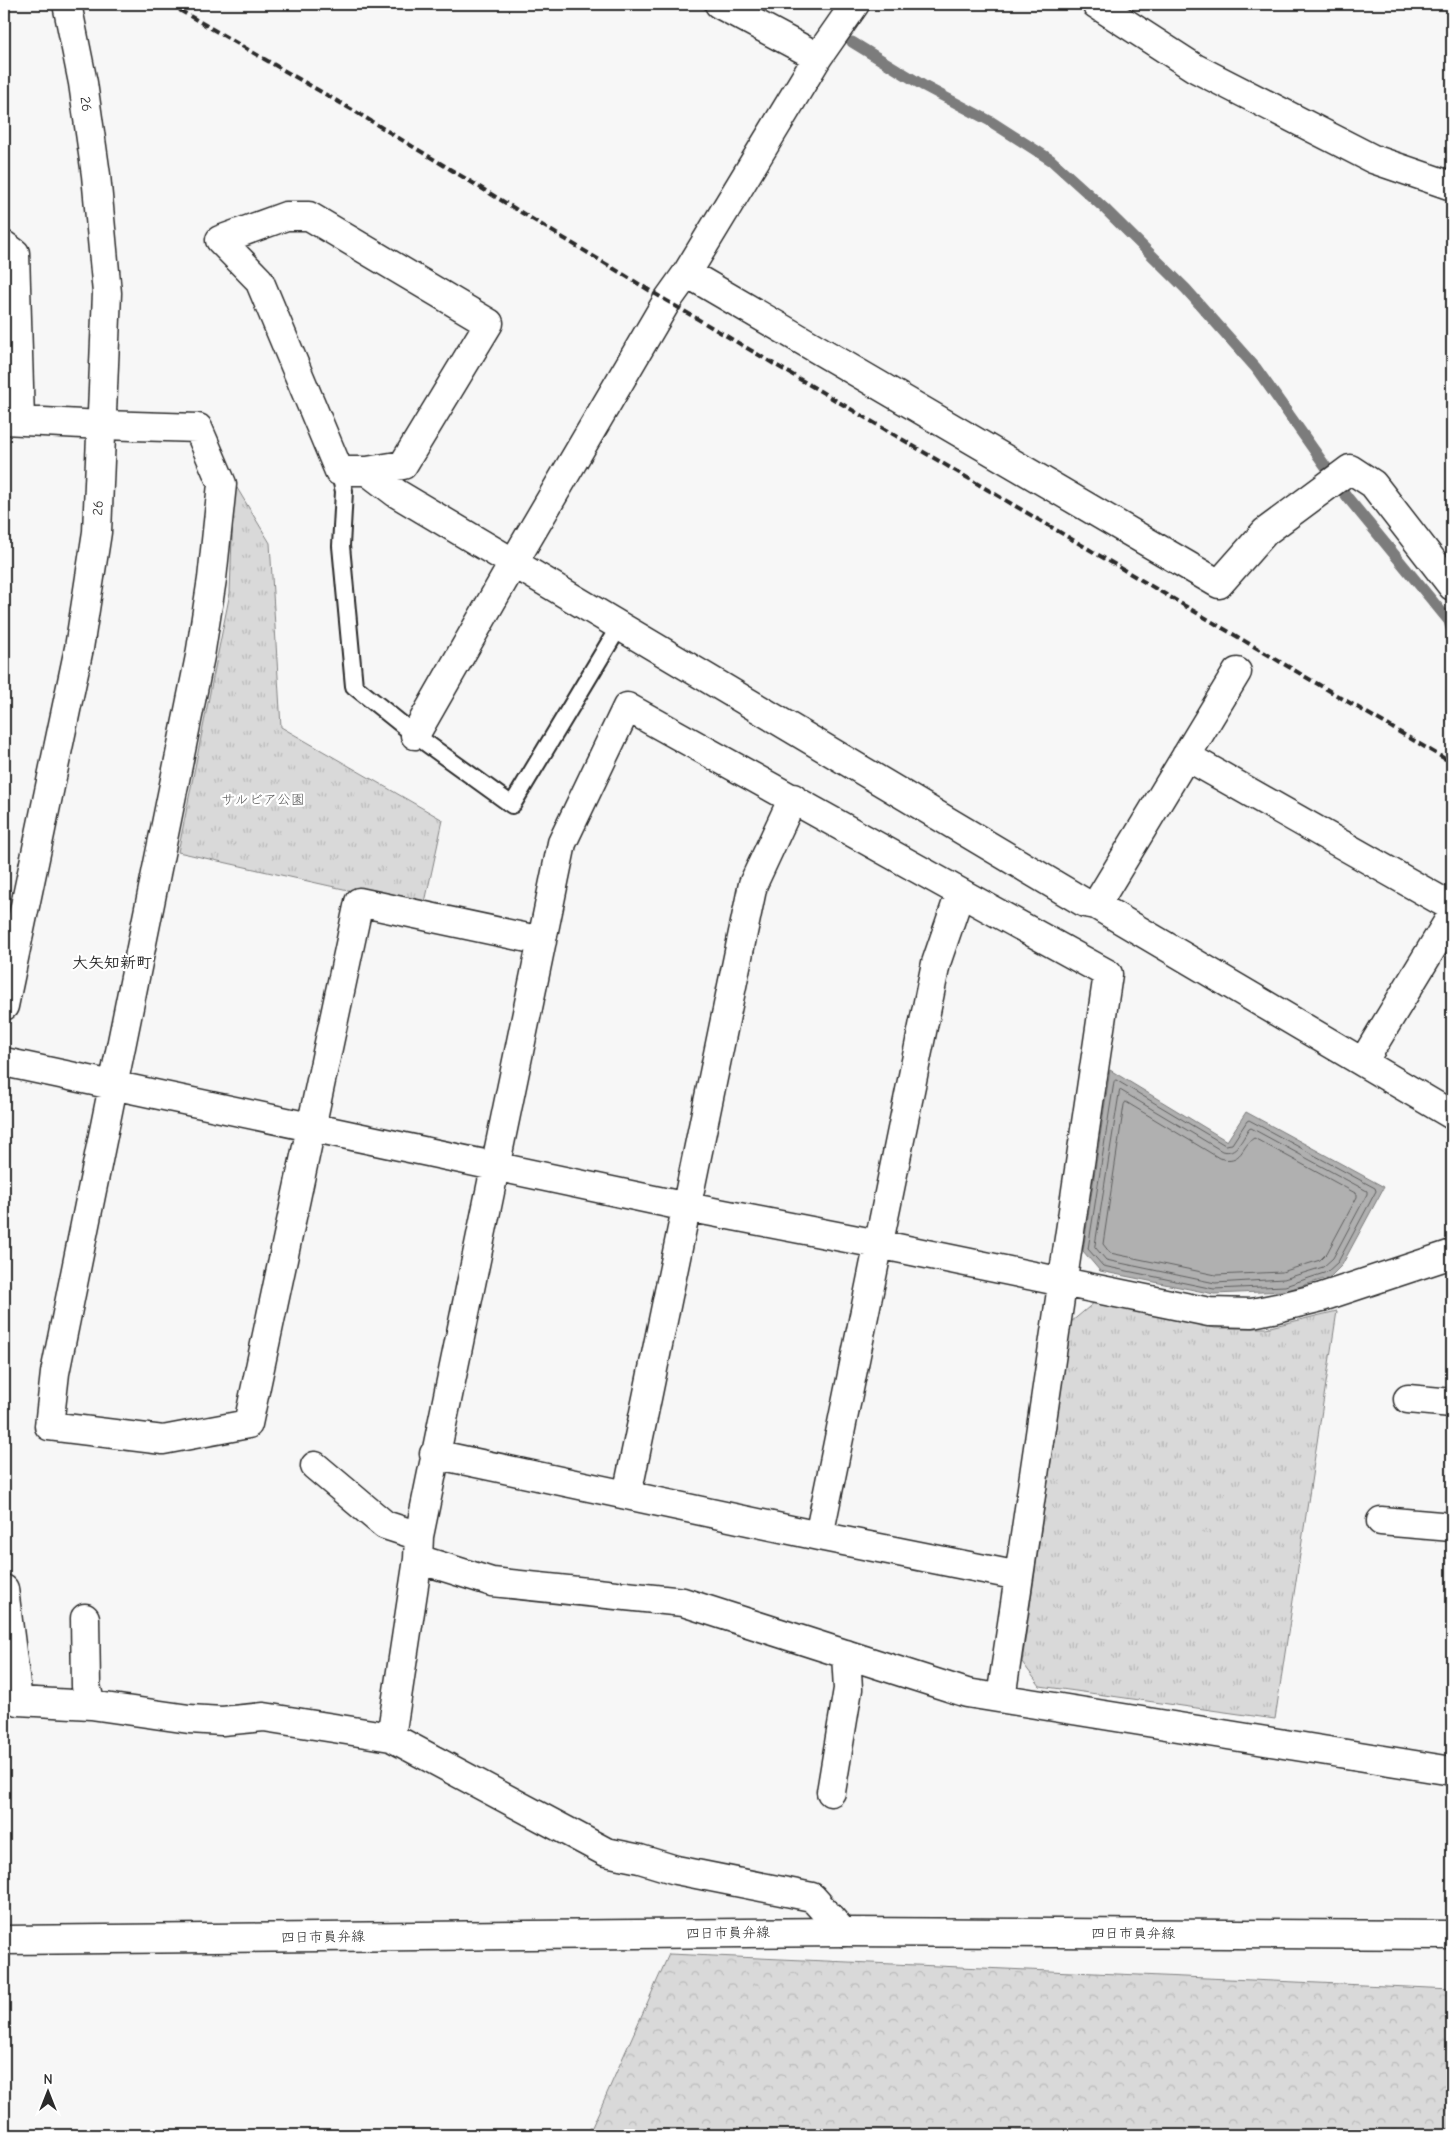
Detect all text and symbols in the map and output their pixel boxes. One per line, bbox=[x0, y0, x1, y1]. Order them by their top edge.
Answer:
street label: 26 bbox=[77, 95, 95, 113]
street label: 26 bbox=[89, 500, 107, 516]
park label: サルビア公園 bbox=[221, 791, 305, 808]
district label: 大矢知新町 bbox=[72, 954, 152, 972]
street label: 四日市員弁線 bbox=[686, 1924, 770, 1942]
street label: 四日市員弁線 bbox=[1091, 1925, 1175, 1942]
street label: 四日市員弁線 bbox=[281, 1928, 365, 1946]
north arrow bbox=[22, 2066, 72, 2116]
text: N bbox=[43, 2071, 53, 2088]

